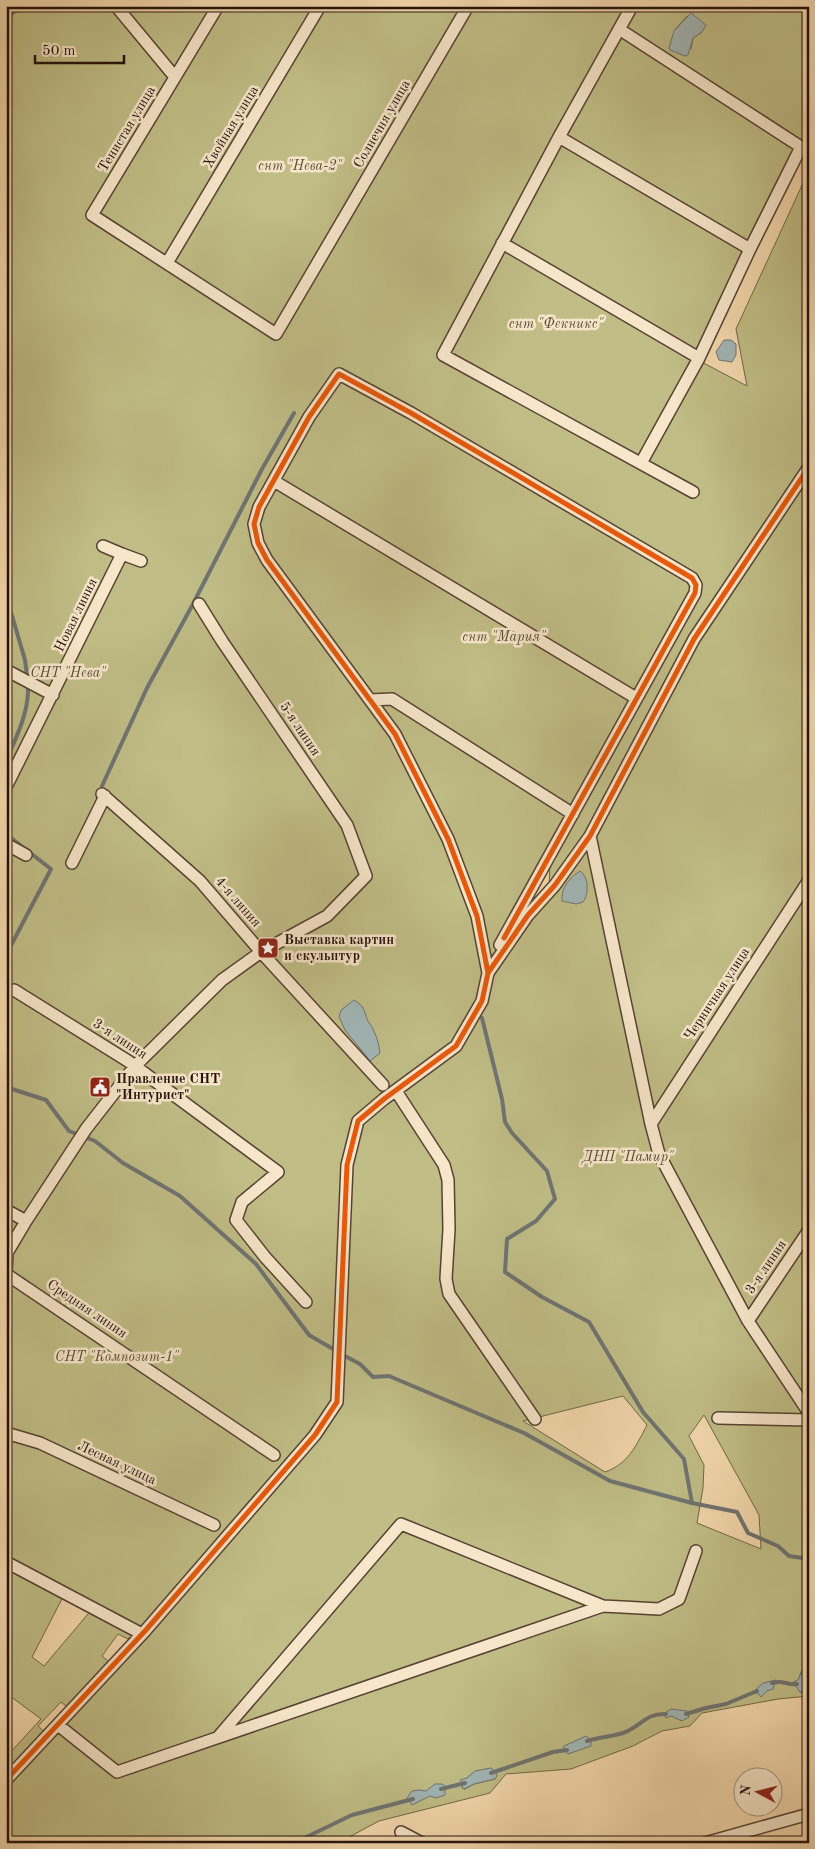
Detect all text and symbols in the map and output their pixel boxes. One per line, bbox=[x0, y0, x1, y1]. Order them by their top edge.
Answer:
scale bar bbox=[35, 32, 124, 64]
text: 50 m bbox=[42, 44, 76, 59]
street label: Солнечня улица bbox=[351, 77, 413, 170]
street label: Хвойная улица bbox=[201, 83, 261, 171]
street label: Тенистая улица bbox=[96, 84, 158, 174]
park label: снт "Нева-2" bbox=[258, 159, 342, 173]
park label: снт "Фекникс" bbox=[509, 317, 604, 331]
street label: Новая линия bbox=[52, 576, 100, 654]
park label: снт "Мария" bbox=[462, 630, 546, 645]
park label: СНТ "Нева" bbox=[30, 666, 106, 680]
street label: 5-я линия bbox=[277, 700, 323, 758]
street label: 4-я линия bbox=[213, 874, 263, 930]
place label: Выставка картин и скульптур bbox=[284, 933, 394, 963]
place icon: Выставка картин и скульптур bbox=[256, 936, 280, 960]
street label: Черничная улица bbox=[682, 945, 752, 1043]
street label: 3-я линия bbox=[90, 1016, 150, 1062]
place label: Правление СНТ "Интурист" bbox=[116, 1072, 220, 1102]
public building icon: Правление СНТ "Интурист" bbox=[88, 1075, 112, 1099]
park label: ДНП "Памир" bbox=[581, 1150, 674, 1165]
street label: 3-я линия bbox=[743, 1238, 789, 1296]
street label: Средняя линия bbox=[44, 1277, 130, 1341]
park label: СНТ "Композит-1" bbox=[55, 1350, 179, 1364]
street label: Лесная улица bbox=[76, 1439, 159, 1487]
north arrow bbox=[732, 1766, 782, 1816]
text: N bbox=[738, 1784, 754, 1797]

